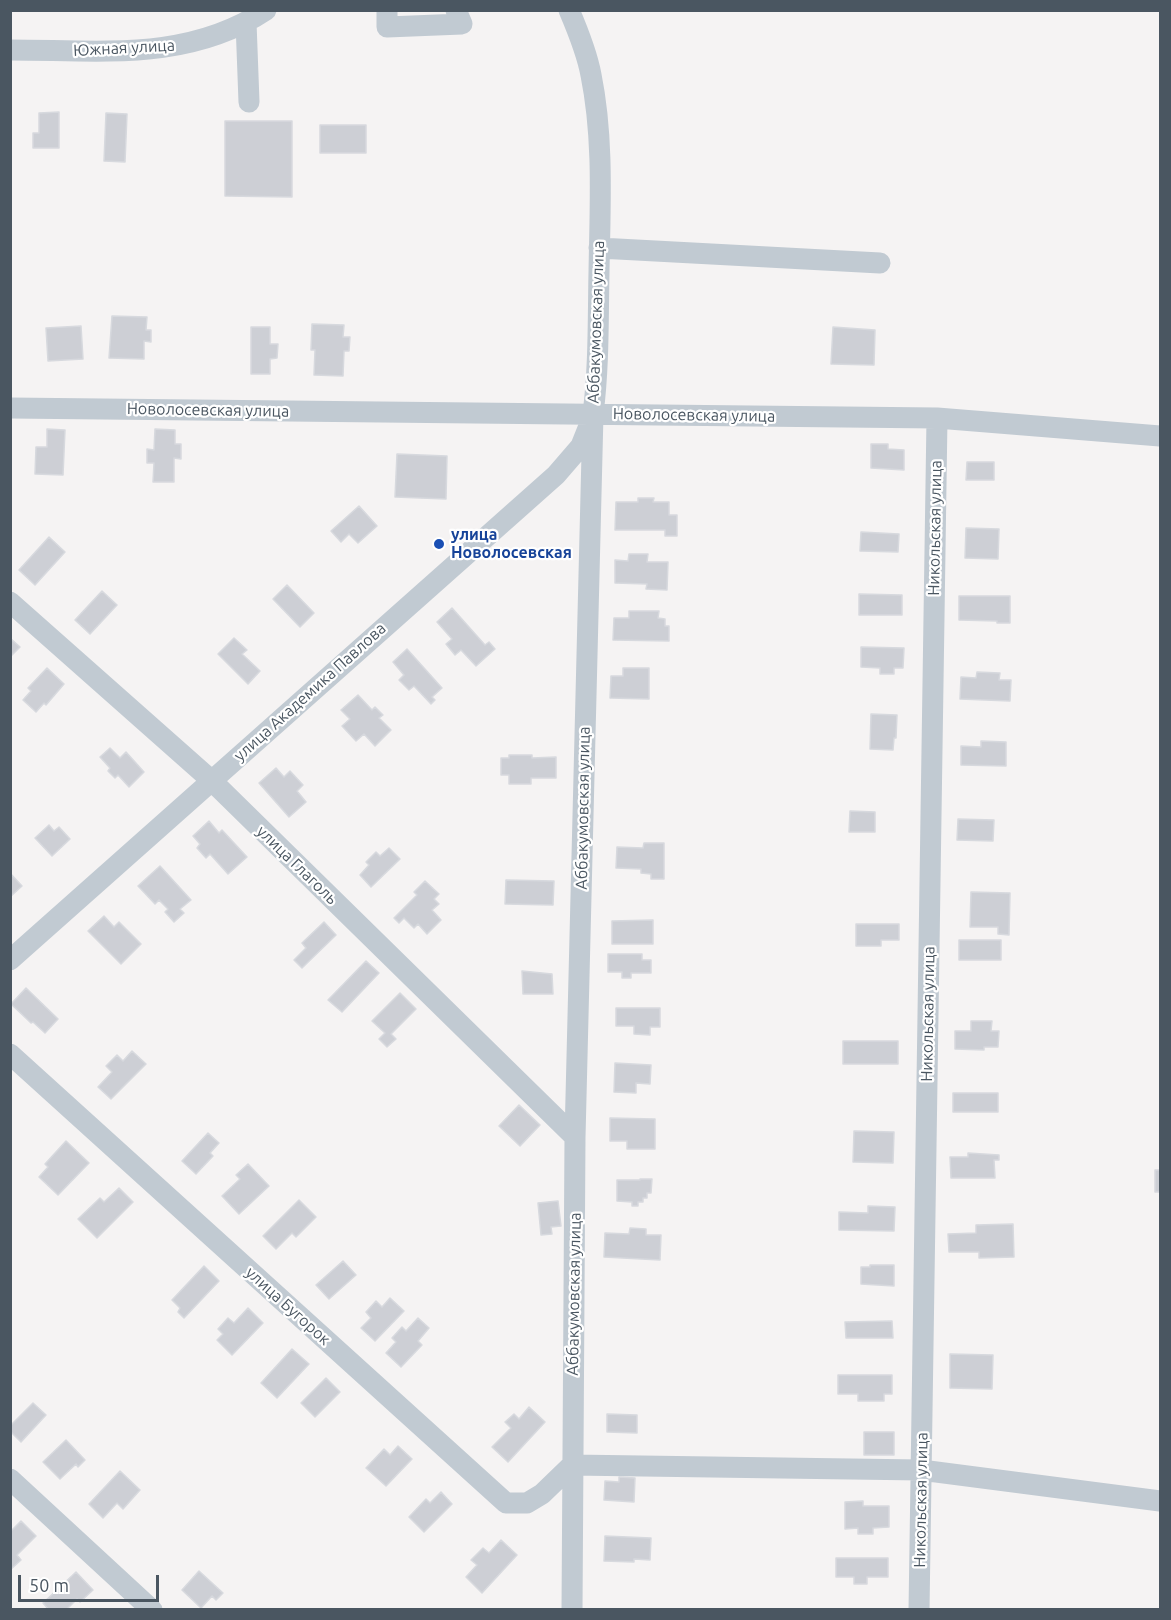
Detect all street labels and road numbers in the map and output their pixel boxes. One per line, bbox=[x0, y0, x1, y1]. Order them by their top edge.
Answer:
street label: Южная улица bbox=[73, 36, 175, 60]
street label: Аббакумовская улица bbox=[584, 240, 608, 404]
street label: Новолосевская улица bbox=[127, 399, 289, 421]
street label: Новолосевская улица bbox=[613, 404, 775, 426]
street label: Никольская улица bbox=[924, 460, 946, 596]
street label: улица Академика Павлова bbox=[230, 619, 390, 765]
street label: Аббакумовская улица bbox=[572, 726, 594, 890]
street label: улица Глаголь bbox=[253, 822, 341, 908]
street label: Никольская улица bbox=[917, 946, 939, 1082]
street label: Аббакумовская улица bbox=[563, 1212, 585, 1376]
street label: улица Бугорок bbox=[242, 1263, 334, 1349]
street label: Никольская улица bbox=[910, 1432, 932, 1568]

